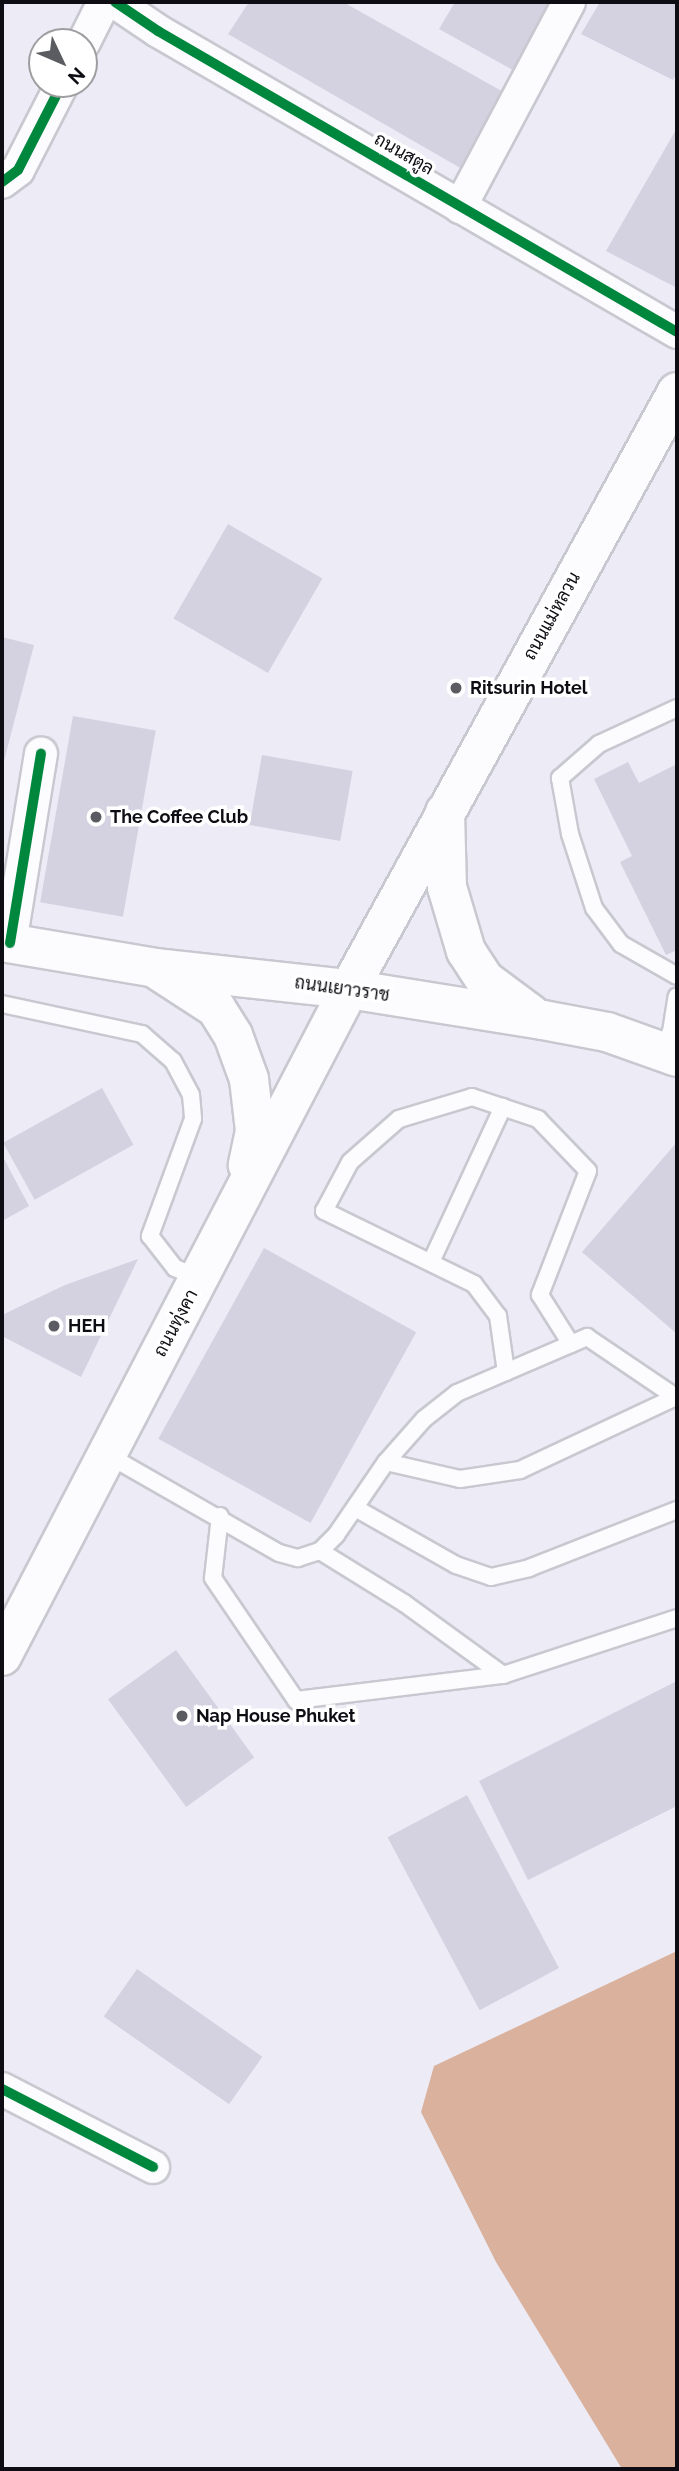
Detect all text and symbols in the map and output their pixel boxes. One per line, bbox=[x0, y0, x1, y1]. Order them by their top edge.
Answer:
north arrow bbox=[28, 28, 98, 98]
text: N bbox=[64, 63, 90, 89]
street label: ถนนสตูล bbox=[370, 128, 438, 180]
street label: ถนนแม่หลวน bbox=[519, 568, 585, 664]
place label: Ritsurin Hotel bbox=[470, 677, 587, 699]
marker: Ritsurin Hotel bbox=[448, 680, 464, 696]
place label: The Coffee Club bbox=[110, 806, 248, 828]
marker: The Coffee Club bbox=[88, 809, 104, 825]
street label: ถนนเยาวราช bbox=[293, 972, 391, 1006]
street label: ถนนทุ่งคา bbox=[149, 1286, 203, 1360]
place label: HEH bbox=[68, 1315, 106, 1337]
marker: HEH bbox=[46, 1318, 62, 1334]
place label: Nap House Phuket bbox=[196, 1705, 355, 1727]
marker: Nap House Phuket bbox=[174, 1708, 190, 1724]

